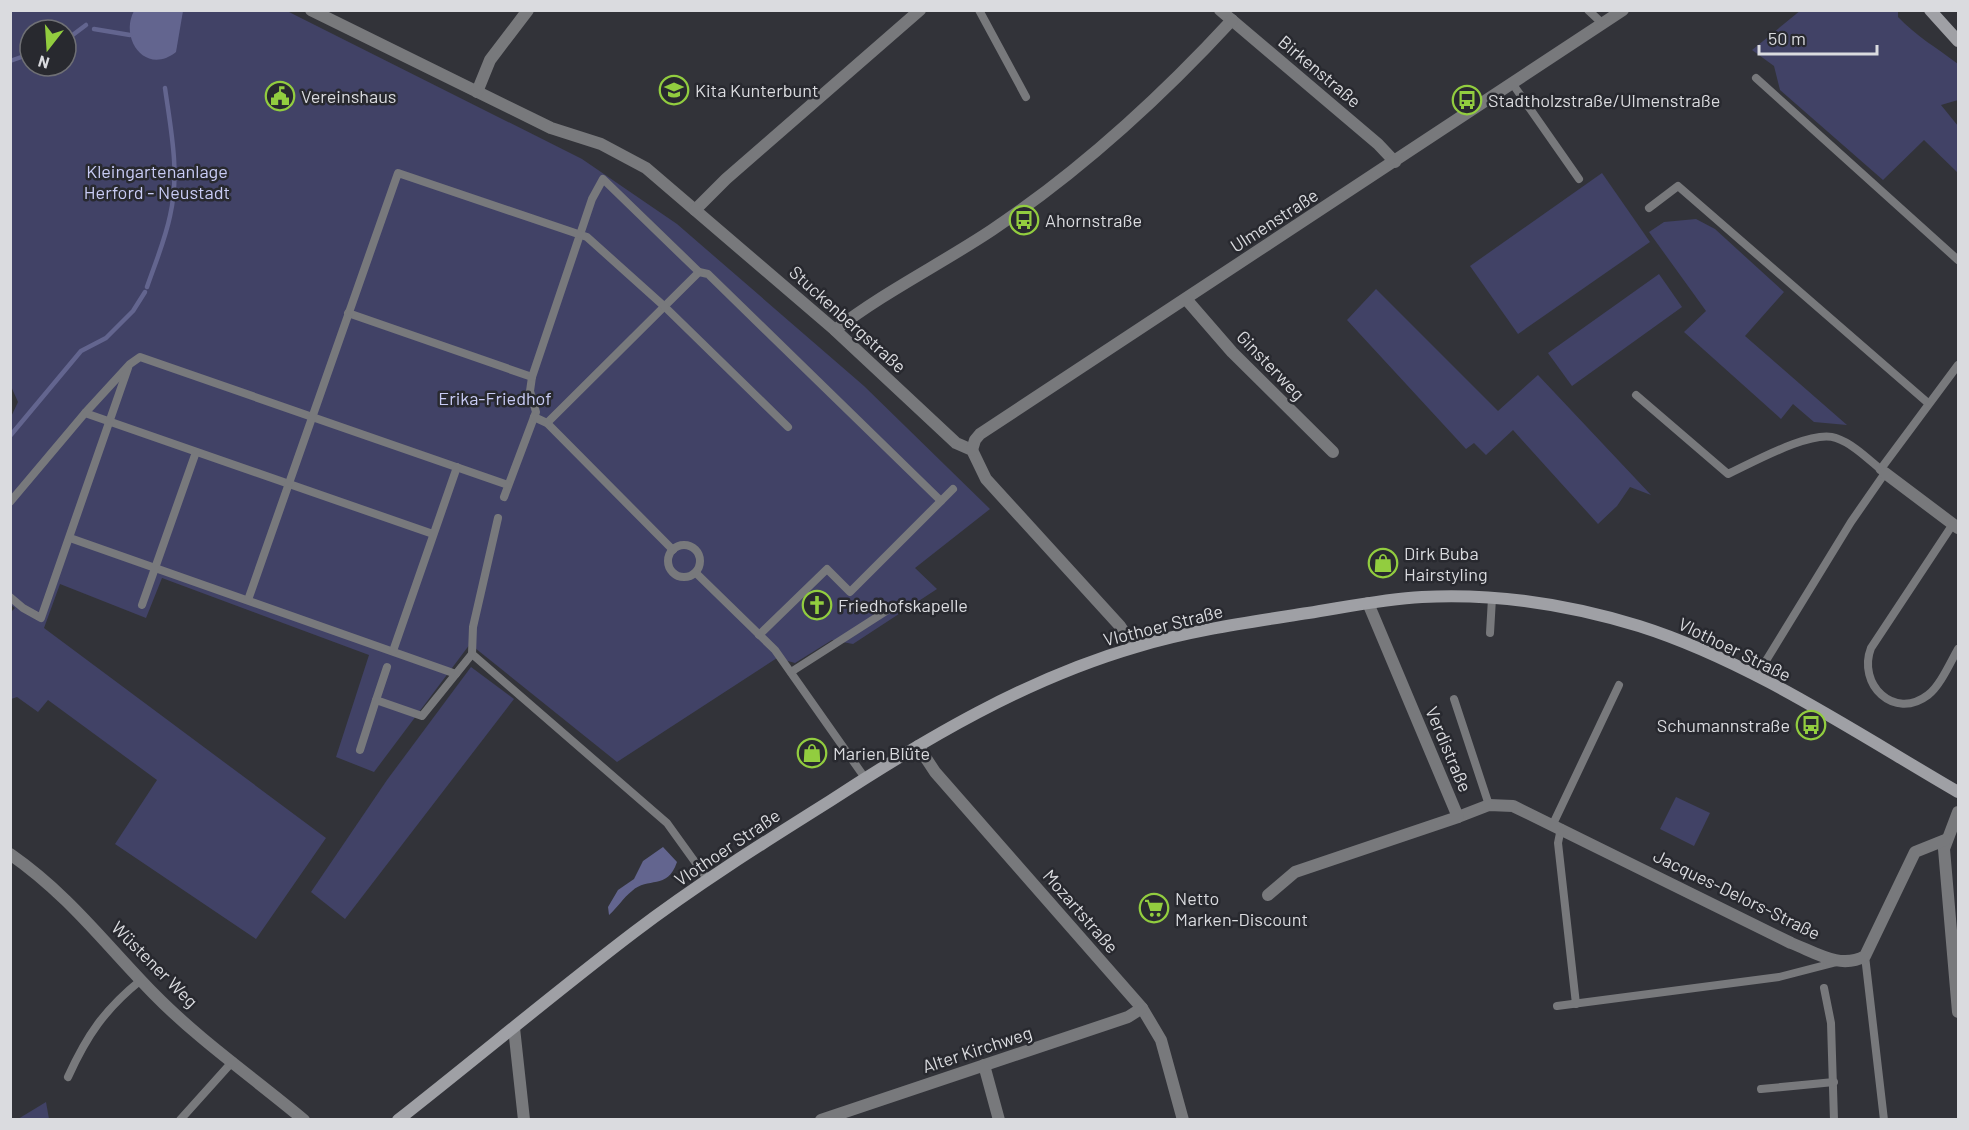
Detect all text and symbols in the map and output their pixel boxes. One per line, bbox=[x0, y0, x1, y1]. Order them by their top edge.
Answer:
north arrow bbox=[18, 18, 78, 78]
scale bar bbox=[1759, 18, 1878, 56]
text: 50 m bbox=[1768, 27, 1806, 49]
street label: Birkenstraße bbox=[1274, 30, 1366, 112]
text: N bbox=[36, 52, 51, 73]
school or university icon: Kita Kunterbunt bbox=[658, 74, 690, 106]
place label: Kita Kunterbunt bbox=[695, 79, 818, 101]
public building icon: Vereinshaus bbox=[264, 80, 296, 112]
bus stop icon: Stadtholzstraße/Ulmenstraße bbox=[1451, 84, 1483, 116]
place label: Vereinshaus bbox=[301, 85, 397, 107]
place label: Stadtholzstraße/Ulmenstraße bbox=[1488, 89, 1720, 111]
park label: Kleingartenanlage Herford - Neustadt bbox=[84, 160, 230, 203]
street label: Ulmenstraße bbox=[1226, 183, 1322, 257]
bus stop icon: Ahornstraße bbox=[1008, 204, 1040, 236]
place label: Ahornstraße bbox=[1045, 209, 1142, 231]
street label: Stuckenbergstraße bbox=[785, 261, 911, 377]
street label: Ginsterweg bbox=[1232, 325, 1310, 405]
park label: Erika-Friedhof bbox=[438, 387, 552, 409]
place label: Dirk Buba Hairstyling bbox=[1404, 542, 1488, 585]
shop icon: Dirk Buba Hairstyling bbox=[1367, 547, 1399, 579]
church icon: Friedhofskapelle bbox=[801, 589, 833, 621]
place label: Friedhofskapelle bbox=[838, 594, 968, 616]
street label: Vlothoer Straße bbox=[1101, 600, 1225, 650]
street label: Vlothoer Straße bbox=[1675, 612, 1795, 686]
street label: Verdistraße bbox=[1421, 703, 1477, 795]
bus stop icon: Schumannstraße bbox=[1795, 709, 1827, 741]
place label: Schumannstraße bbox=[1657, 714, 1790, 736]
shop icon: Marien Blüte bbox=[796, 737, 828, 769]
place label: Marien Blüte bbox=[833, 742, 930, 764]
street label: Vlothoer Straße bbox=[670, 804, 784, 890]
street label: Jacques-Delors-Straße bbox=[1650, 844, 1824, 944]
street label: Mozartstraße bbox=[1039, 865, 1123, 957]
place label: Netto Marken-Discount bbox=[1175, 887, 1308, 930]
supermarket icon: Netto Marken-Discount bbox=[1138, 892, 1170, 924]
street label: Wüstener Weg bbox=[107, 916, 203, 1012]
street label: Alter Kirchweg bbox=[919, 1021, 1035, 1077]

